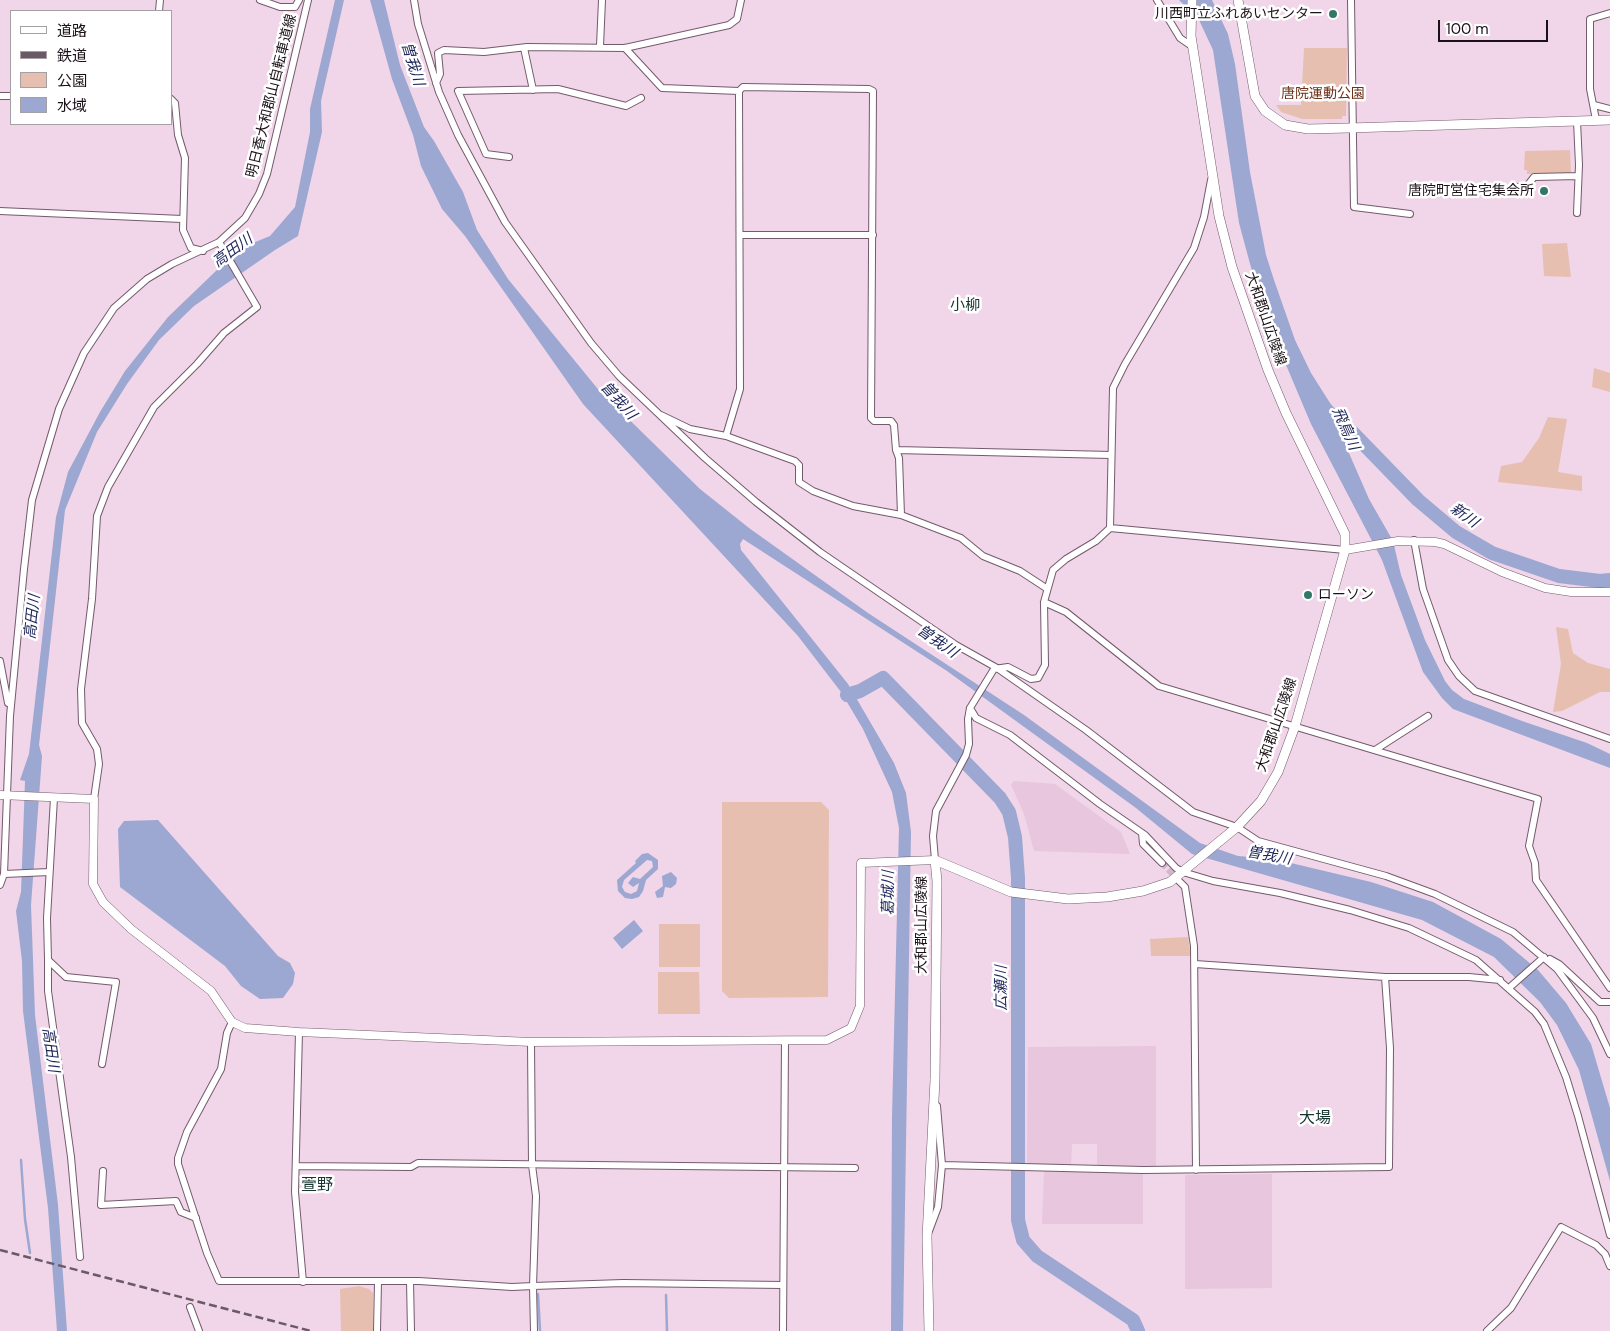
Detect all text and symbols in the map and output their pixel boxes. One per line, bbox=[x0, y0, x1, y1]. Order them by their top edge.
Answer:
place label: 川西町立ふれあいセンター bbox=[1155, 6, 1323, 22]
marker: 川西町立ふれあいセンター bbox=[1327, 8, 1339, 20]
legend bbox=[10, 10, 172, 125]
scale bar bbox=[1440, 10, 1550, 42]
street label: 明日香大和郡山自転車道線 bbox=[244, 12, 300, 180]
text: 100 m bbox=[1446, 19, 1489, 39]
text: 道路 bbox=[57, 21, 87, 41]
water label: 曽我川 bbox=[397, 40, 427, 88]
text: 鉄道 bbox=[57, 46, 87, 66]
text: 公園 bbox=[57, 71, 87, 91]
park label: 唐院運動公園 bbox=[1281, 86, 1365, 102]
text: 水域 bbox=[57, 96, 87, 116]
place label: 唐院町営住宅集会所 bbox=[1408, 183, 1534, 199]
marker: 唐院町営住宅集会所 bbox=[1538, 185, 1550, 197]
water label: 高田川 bbox=[210, 230, 256, 272]
street label: 大和郡山広陵線 bbox=[1241, 270, 1289, 368]
district label: 小柳 bbox=[950, 297, 980, 315]
water label: 曽我川 bbox=[596, 378, 640, 424]
water label: 飛鳥川 bbox=[1328, 405, 1362, 453]
water label: 新川 bbox=[1447, 500, 1481, 532]
place label: ローソン bbox=[1318, 587, 1374, 603]
marker: ローソン bbox=[1302, 589, 1314, 601]
water label: 高田川 bbox=[22, 594, 44, 640]
water label: 曽我川 bbox=[913, 622, 961, 662]
street label: 大和郡山広陵線 bbox=[1253, 676, 1301, 774]
water label: 曽我川 bbox=[1245, 843, 1293, 869]
water label: 葛城川 bbox=[880, 871, 898, 915]
street label: 大和郡山広陵線 bbox=[914, 876, 930, 974]
water label: 広瀬川 bbox=[993, 966, 1011, 1010]
water label: 高田川 bbox=[38, 1026, 62, 1074]
district label: 大場 bbox=[1299, 1109, 1331, 1129]
district label: 萱野 bbox=[301, 1176, 333, 1196]

